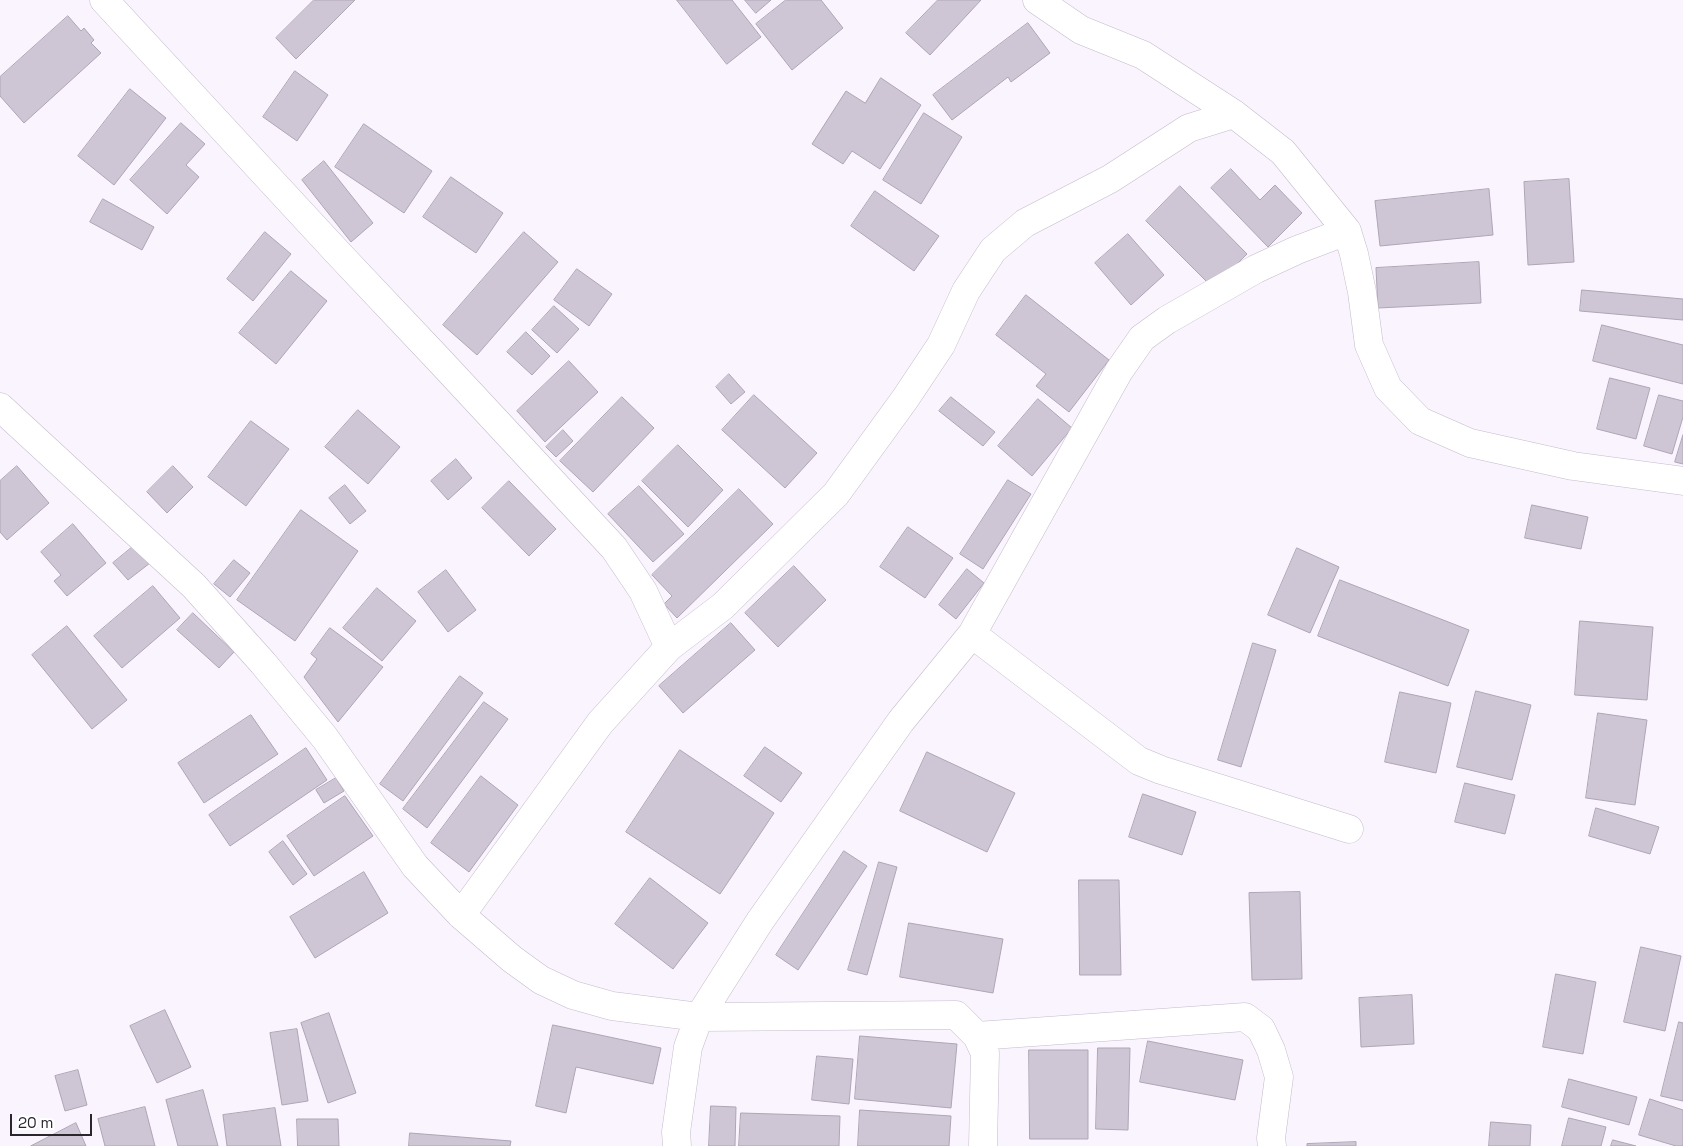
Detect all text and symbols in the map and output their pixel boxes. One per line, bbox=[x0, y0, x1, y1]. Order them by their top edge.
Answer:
scale bar bbox=[12, 1104, 95, 1136]
text: 20 m bbox=[18, 1113, 53, 1132]

